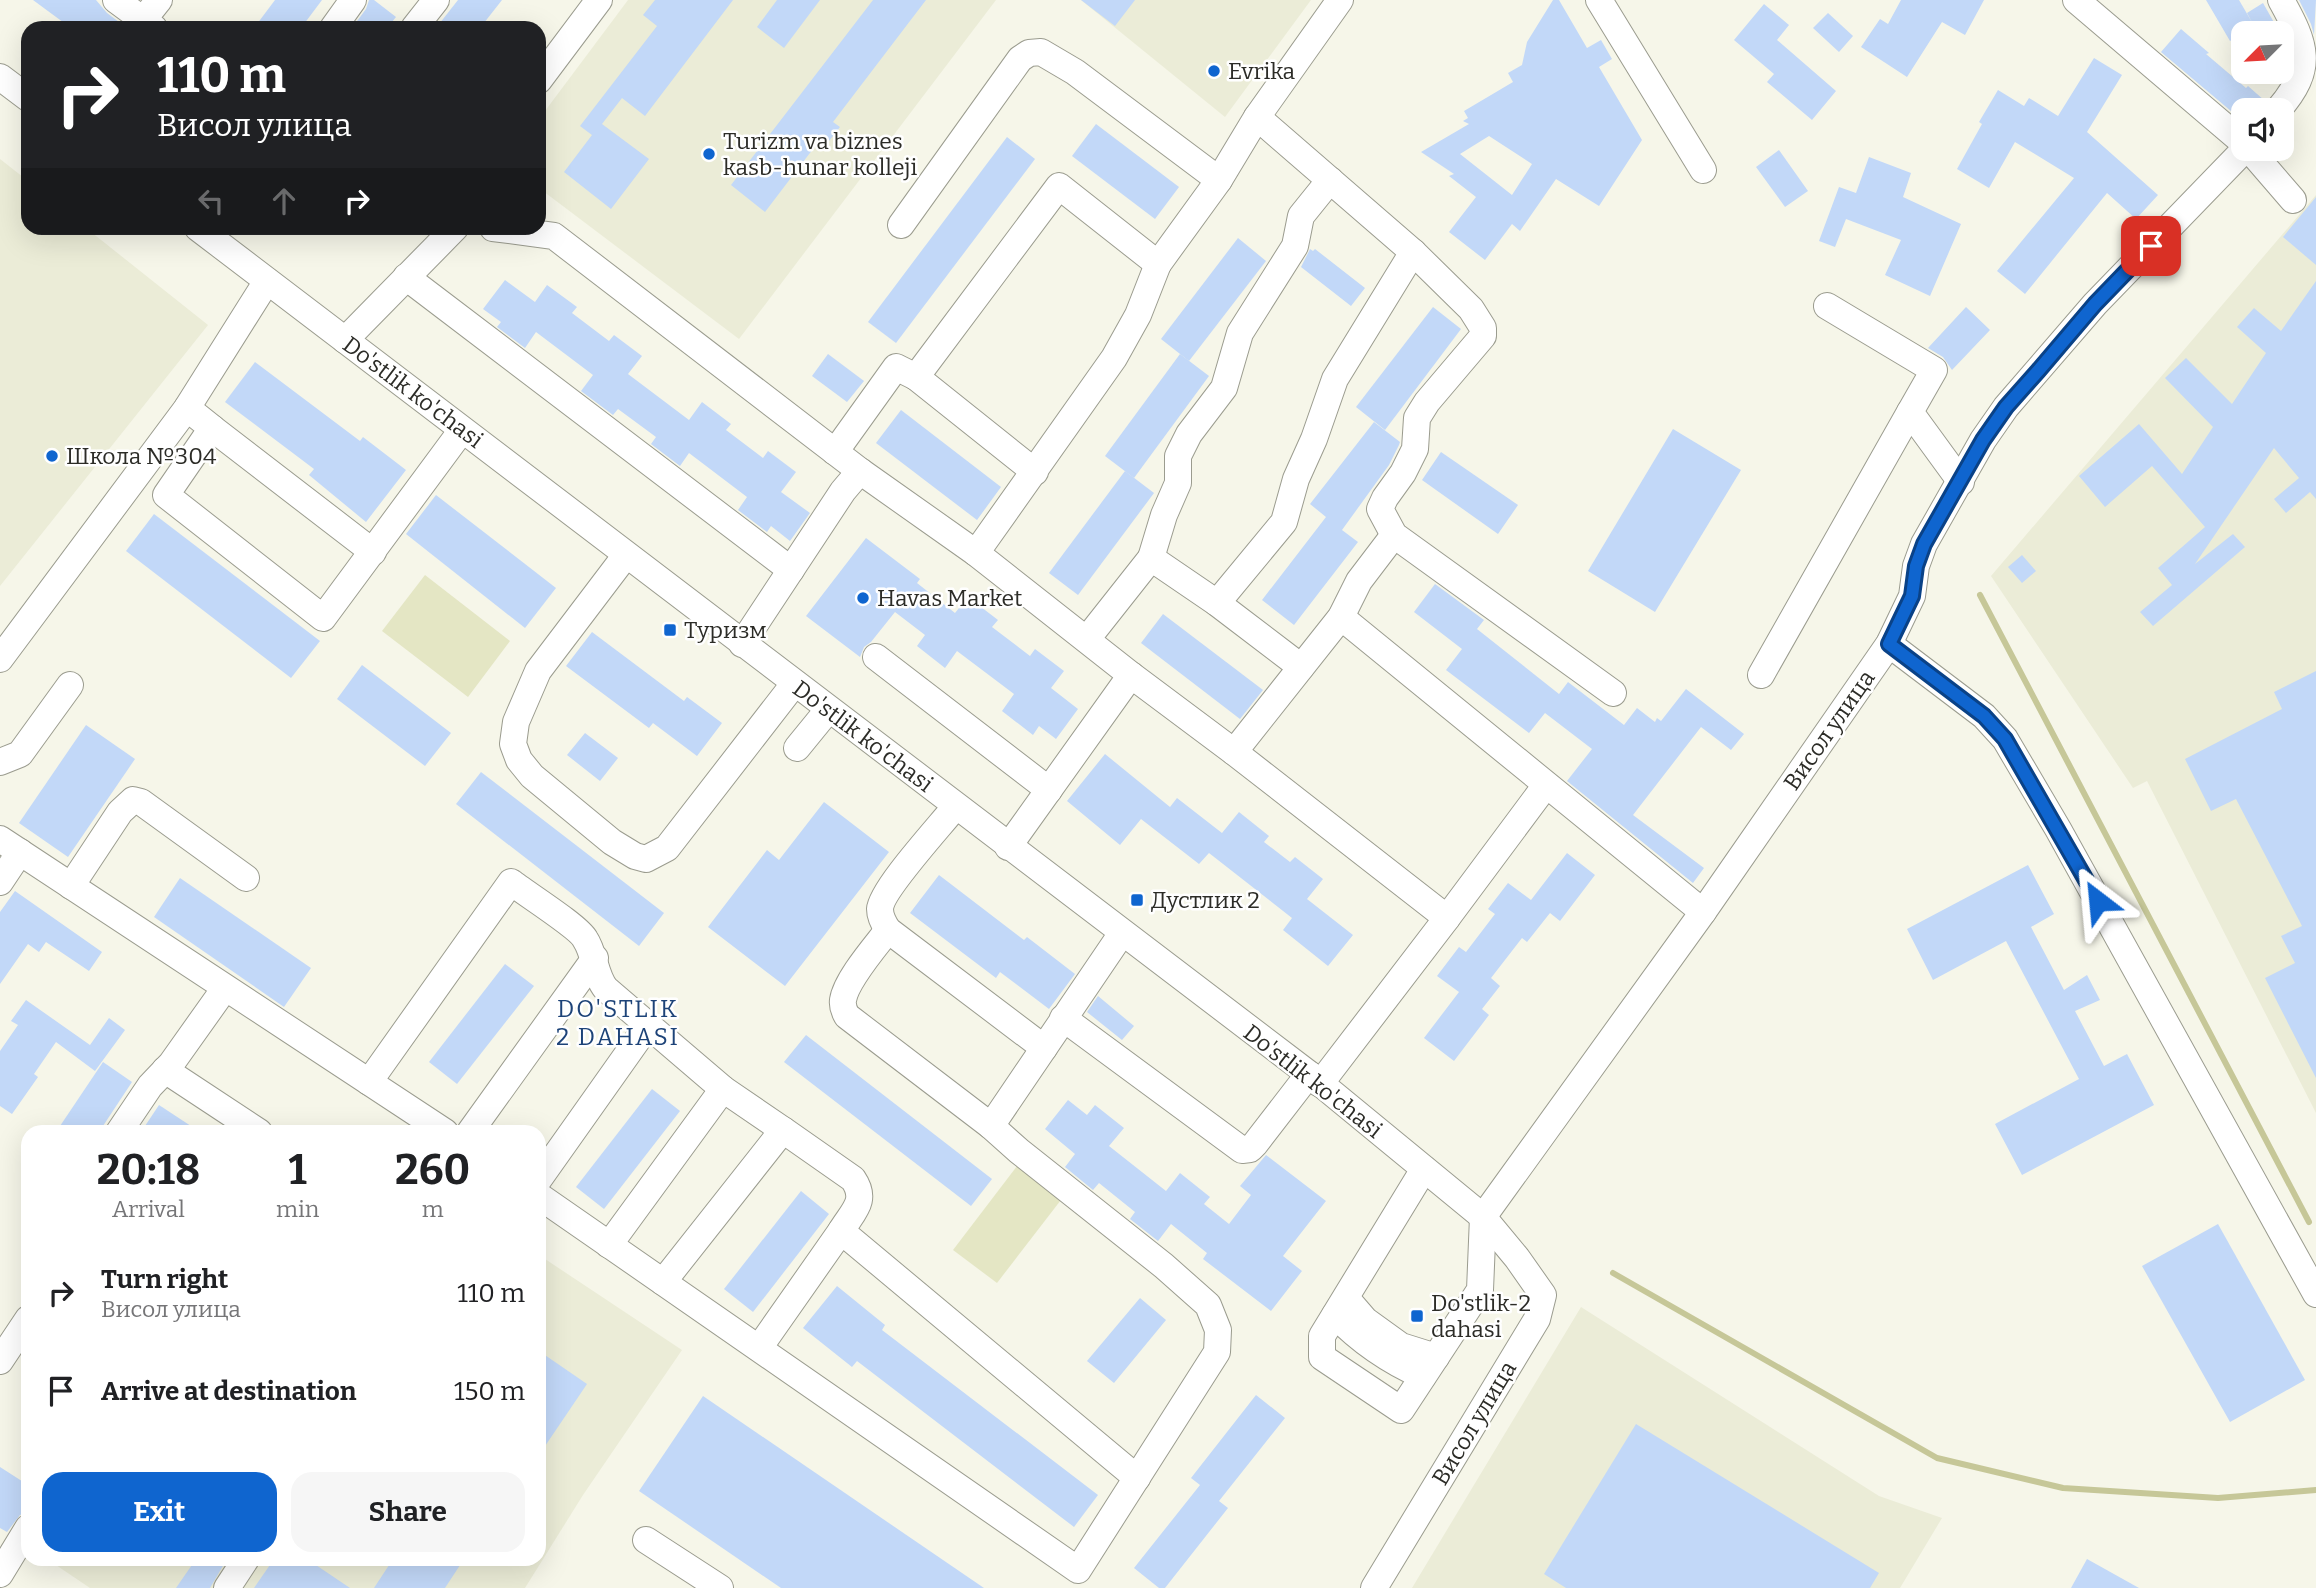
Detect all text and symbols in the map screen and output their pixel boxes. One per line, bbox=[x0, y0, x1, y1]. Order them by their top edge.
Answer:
north arrow bbox=[2231, 21, 2294, 84]
map controls bbox=[2231, 21, 2294, 161]
text: 110 m bbox=[157, 46, 286, 105]
icon: right bbox=[42, 49, 133, 140]
place label: Evrika bbox=[1228, 57, 1296, 85]
marker: Evrika bbox=[1206, 63, 1222, 79]
button: sound bbox=[2231, 98, 2294, 161]
text: Висол улица bbox=[157, 106, 352, 144]
place label: Turizm va biznes kasb-hunar kolleji bbox=[723, 127, 917, 181]
marker: Turizm va biznes kasb-hunar kolleji bbox=[701, 146, 717, 162]
icon: left bbox=[192, 182, 230, 220]
icon: ahead bbox=[265, 182, 303, 220]
icon: right bbox=[338, 182, 376, 220]
pin bbox=[2121, 216, 2181, 276]
icon: arrive bbox=[2132, 227, 2170, 265]
street label: Do'stlik ko'chasi bbox=[337, 330, 489, 454]
place label: Школа №304 bbox=[66, 442, 217, 470]
marker: Школа №304 bbox=[44, 448, 60, 464]
place label: Havas Market bbox=[877, 584, 1022, 612]
marker: Havas Market bbox=[855, 590, 871, 606]
place label: Туризм bbox=[684, 616, 767, 644]
marker: Туризм bbox=[662, 622, 678, 638]
street label: Висол улица bbox=[1777, 664, 1881, 795]
street label: Do'stlik ko'chasi bbox=[787, 674, 939, 798]
position arrow bbox=[2061, 864, 2135, 938]
place label: Дустлик 2 bbox=[1151, 886, 1260, 914]
marker: Дустлик 2 bbox=[1129, 892, 1145, 908]
district label: DO'STLIK 2 DAHASI bbox=[556, 995, 680, 1051]
street label: Do'stlik ko'chasi bbox=[1238, 1018, 1388, 1144]
text: 20:18 bbox=[97, 1145, 200, 1195]
text: 1 bbox=[289, 1145, 307, 1195]
text: 260 bbox=[395, 1145, 470, 1195]
text: Arrival bbox=[112, 1195, 185, 1223]
text: min bbox=[276, 1195, 319, 1223]
text: m bbox=[422, 1195, 444, 1223]
text: Turn right bbox=[101, 1264, 228, 1295]
icon: right bbox=[42, 1274, 80, 1312]
text: 110 m bbox=[457, 1278, 525, 1309]
place label: Do'stlik-2 dahasi bbox=[1431, 1289, 1531, 1343]
text: Висол улица bbox=[101, 1295, 241, 1323]
marker: Do'stlik-2 dahasi bbox=[1409, 1308, 1425, 1324]
street label: Висол улица bbox=[1426, 1355, 1522, 1490]
icon: arrive bbox=[42, 1372, 80, 1410]
text: Arrive at destination bbox=[101, 1376, 356, 1407]
text: 150 m bbox=[454, 1376, 525, 1407]
button: Exit bbox=[42, 1472, 277, 1552]
button: Share bbox=[291, 1472, 525, 1552]

